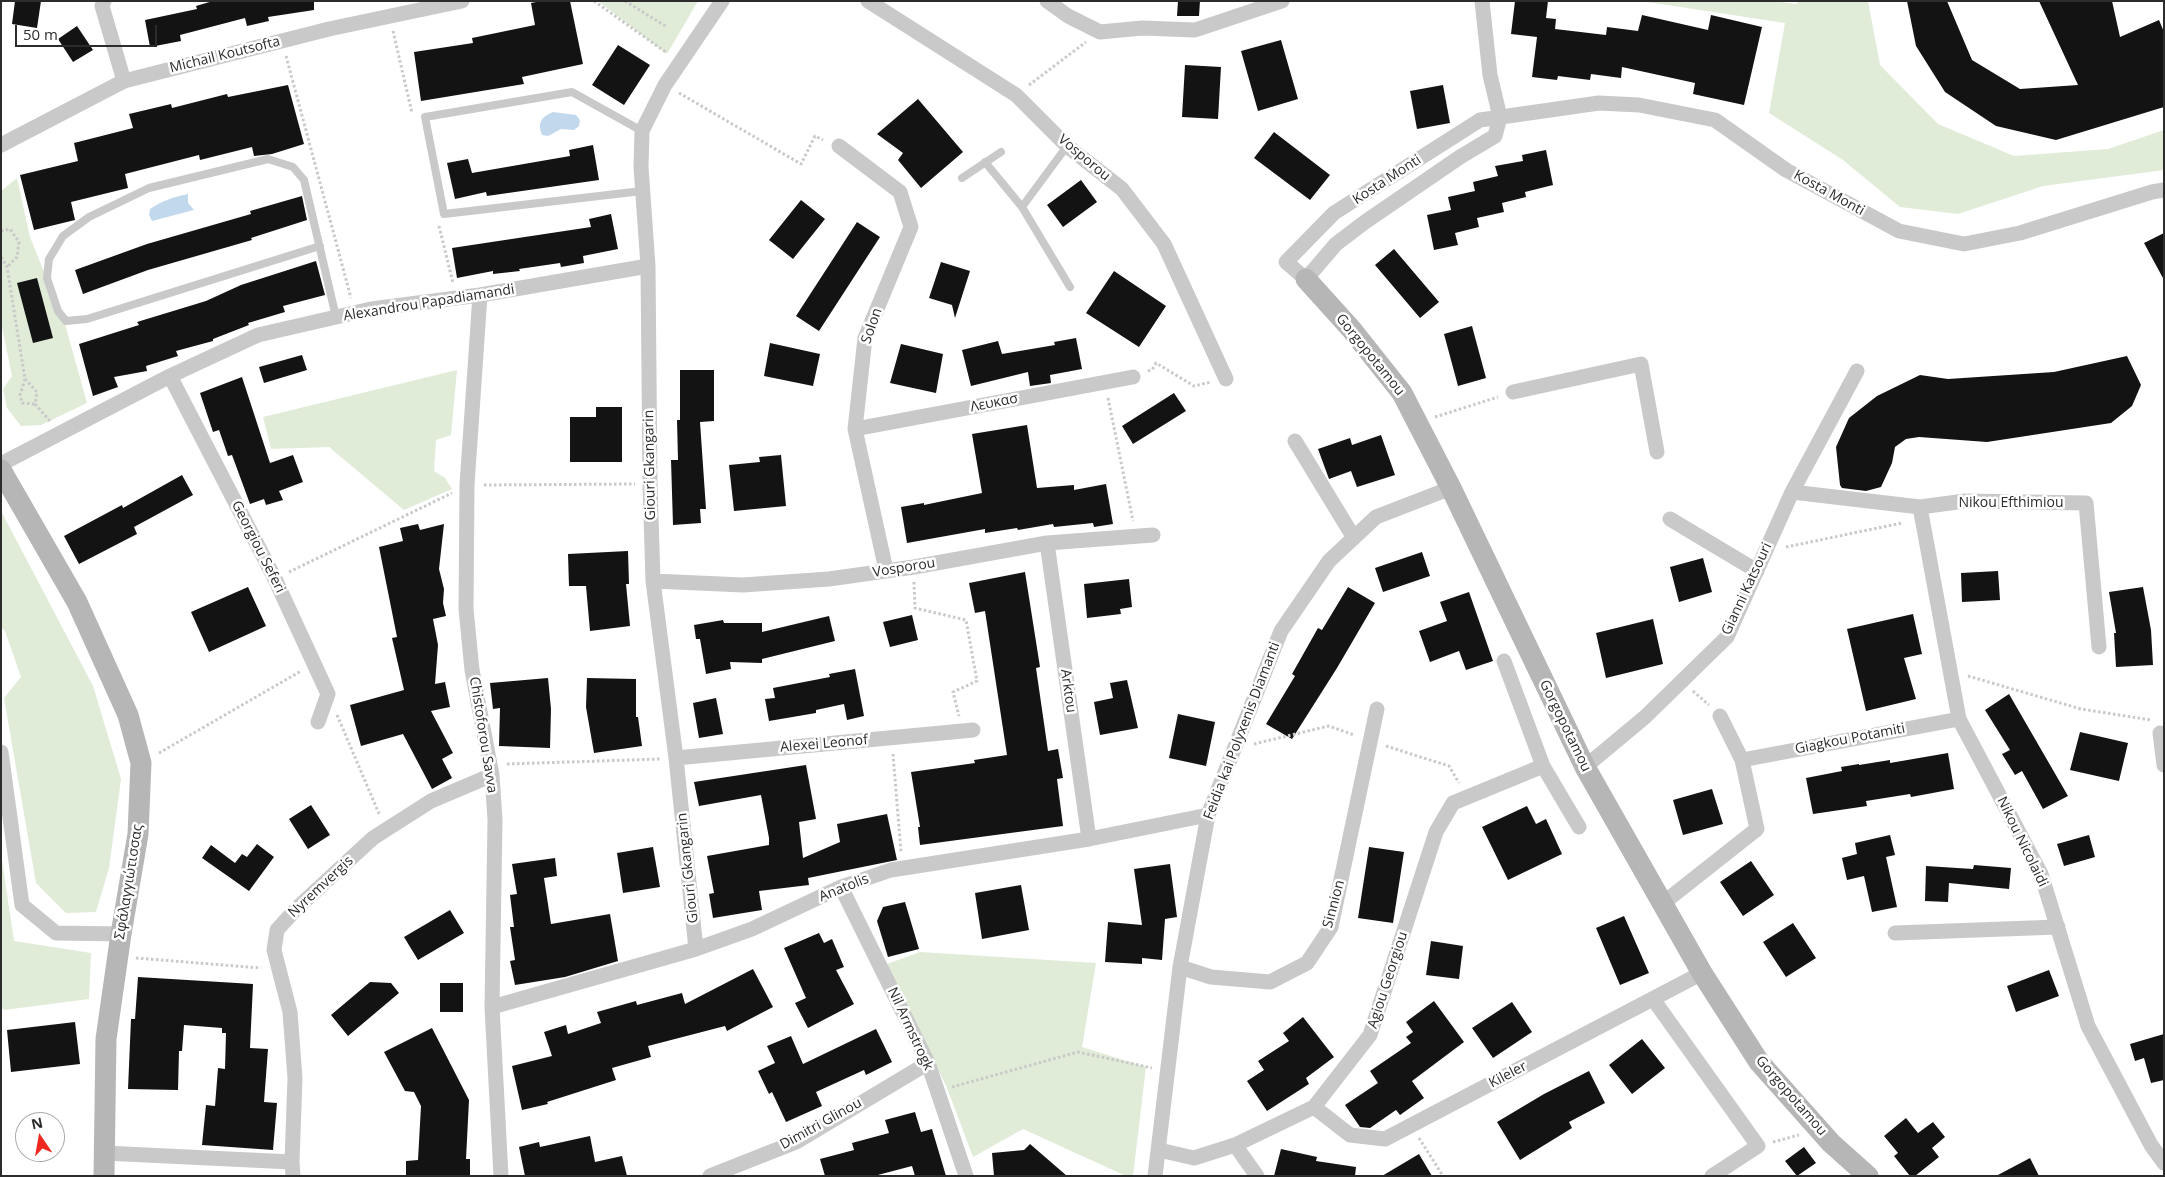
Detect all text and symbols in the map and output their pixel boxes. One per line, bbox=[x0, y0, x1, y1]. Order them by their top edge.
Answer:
scale bar bbox=[18, 15, 160, 47]
text: 50 m bbox=[23, 24, 58, 44]
street label: Michail Koutsofta bbox=[168, 33, 282, 77]
street label: Vosporou bbox=[1054, 131, 1114, 185]
street label: Kosta Monti bbox=[1350, 152, 1424, 208]
street label: Kosta Monti bbox=[1791, 167, 1867, 219]
street label: Alexandrou Papadiamandi bbox=[342, 281, 516, 325]
street label: Solon bbox=[858, 306, 886, 346]
street label: Gorgopotamou bbox=[1332, 311, 1408, 399]
street label: Λευκασ bbox=[969, 390, 1019, 416]
street label: Giouri Gkangarin bbox=[641, 409, 659, 521]
street label: Nikou Efthimiou bbox=[1958, 495, 2064, 511]
street label: Georgiou Seferi bbox=[228, 498, 288, 596]
street label: Gianni Katsouri bbox=[1718, 540, 1776, 638]
street label: Vosporou bbox=[871, 555, 937, 581]
street label: Feidia kai Polyxenis Diamanti bbox=[1200, 640, 1284, 822]
street label: Arktou bbox=[1057, 668, 1079, 714]
street label: Chistoforou Savva bbox=[465, 676, 501, 794]
street label: Gorgopotamou bbox=[1536, 677, 1594, 775]
street label: Giagkou Potamiti bbox=[1794, 720, 1906, 758]
street label: Alexei Leonof bbox=[779, 732, 869, 756]
street label: Nikou Nicolaidi bbox=[1993, 794, 2051, 890]
street label: Giouri Gkangarin bbox=[674, 812, 702, 924]
street label: Σφάλαγγιώτισσας bbox=[112, 823, 146, 941]
street label: Nyremvergis bbox=[285, 853, 357, 921]
street label: Anatolis bbox=[817, 870, 871, 906]
street label: Sinnion bbox=[1320, 878, 1348, 930]
street label: Agiou Georgiou bbox=[1364, 929, 1412, 1031]
street label: Nil Armstrogk bbox=[883, 985, 937, 1073]
street label: Gorgopotamou bbox=[1752, 1053, 1830, 1139]
street label: Kileler bbox=[1486, 1058, 1530, 1092]
street label: Dimitri Glinou bbox=[777, 1095, 865, 1153]
north arrow bbox=[15, 1112, 65, 1162]
text: N bbox=[29, 1112, 45, 1133]

